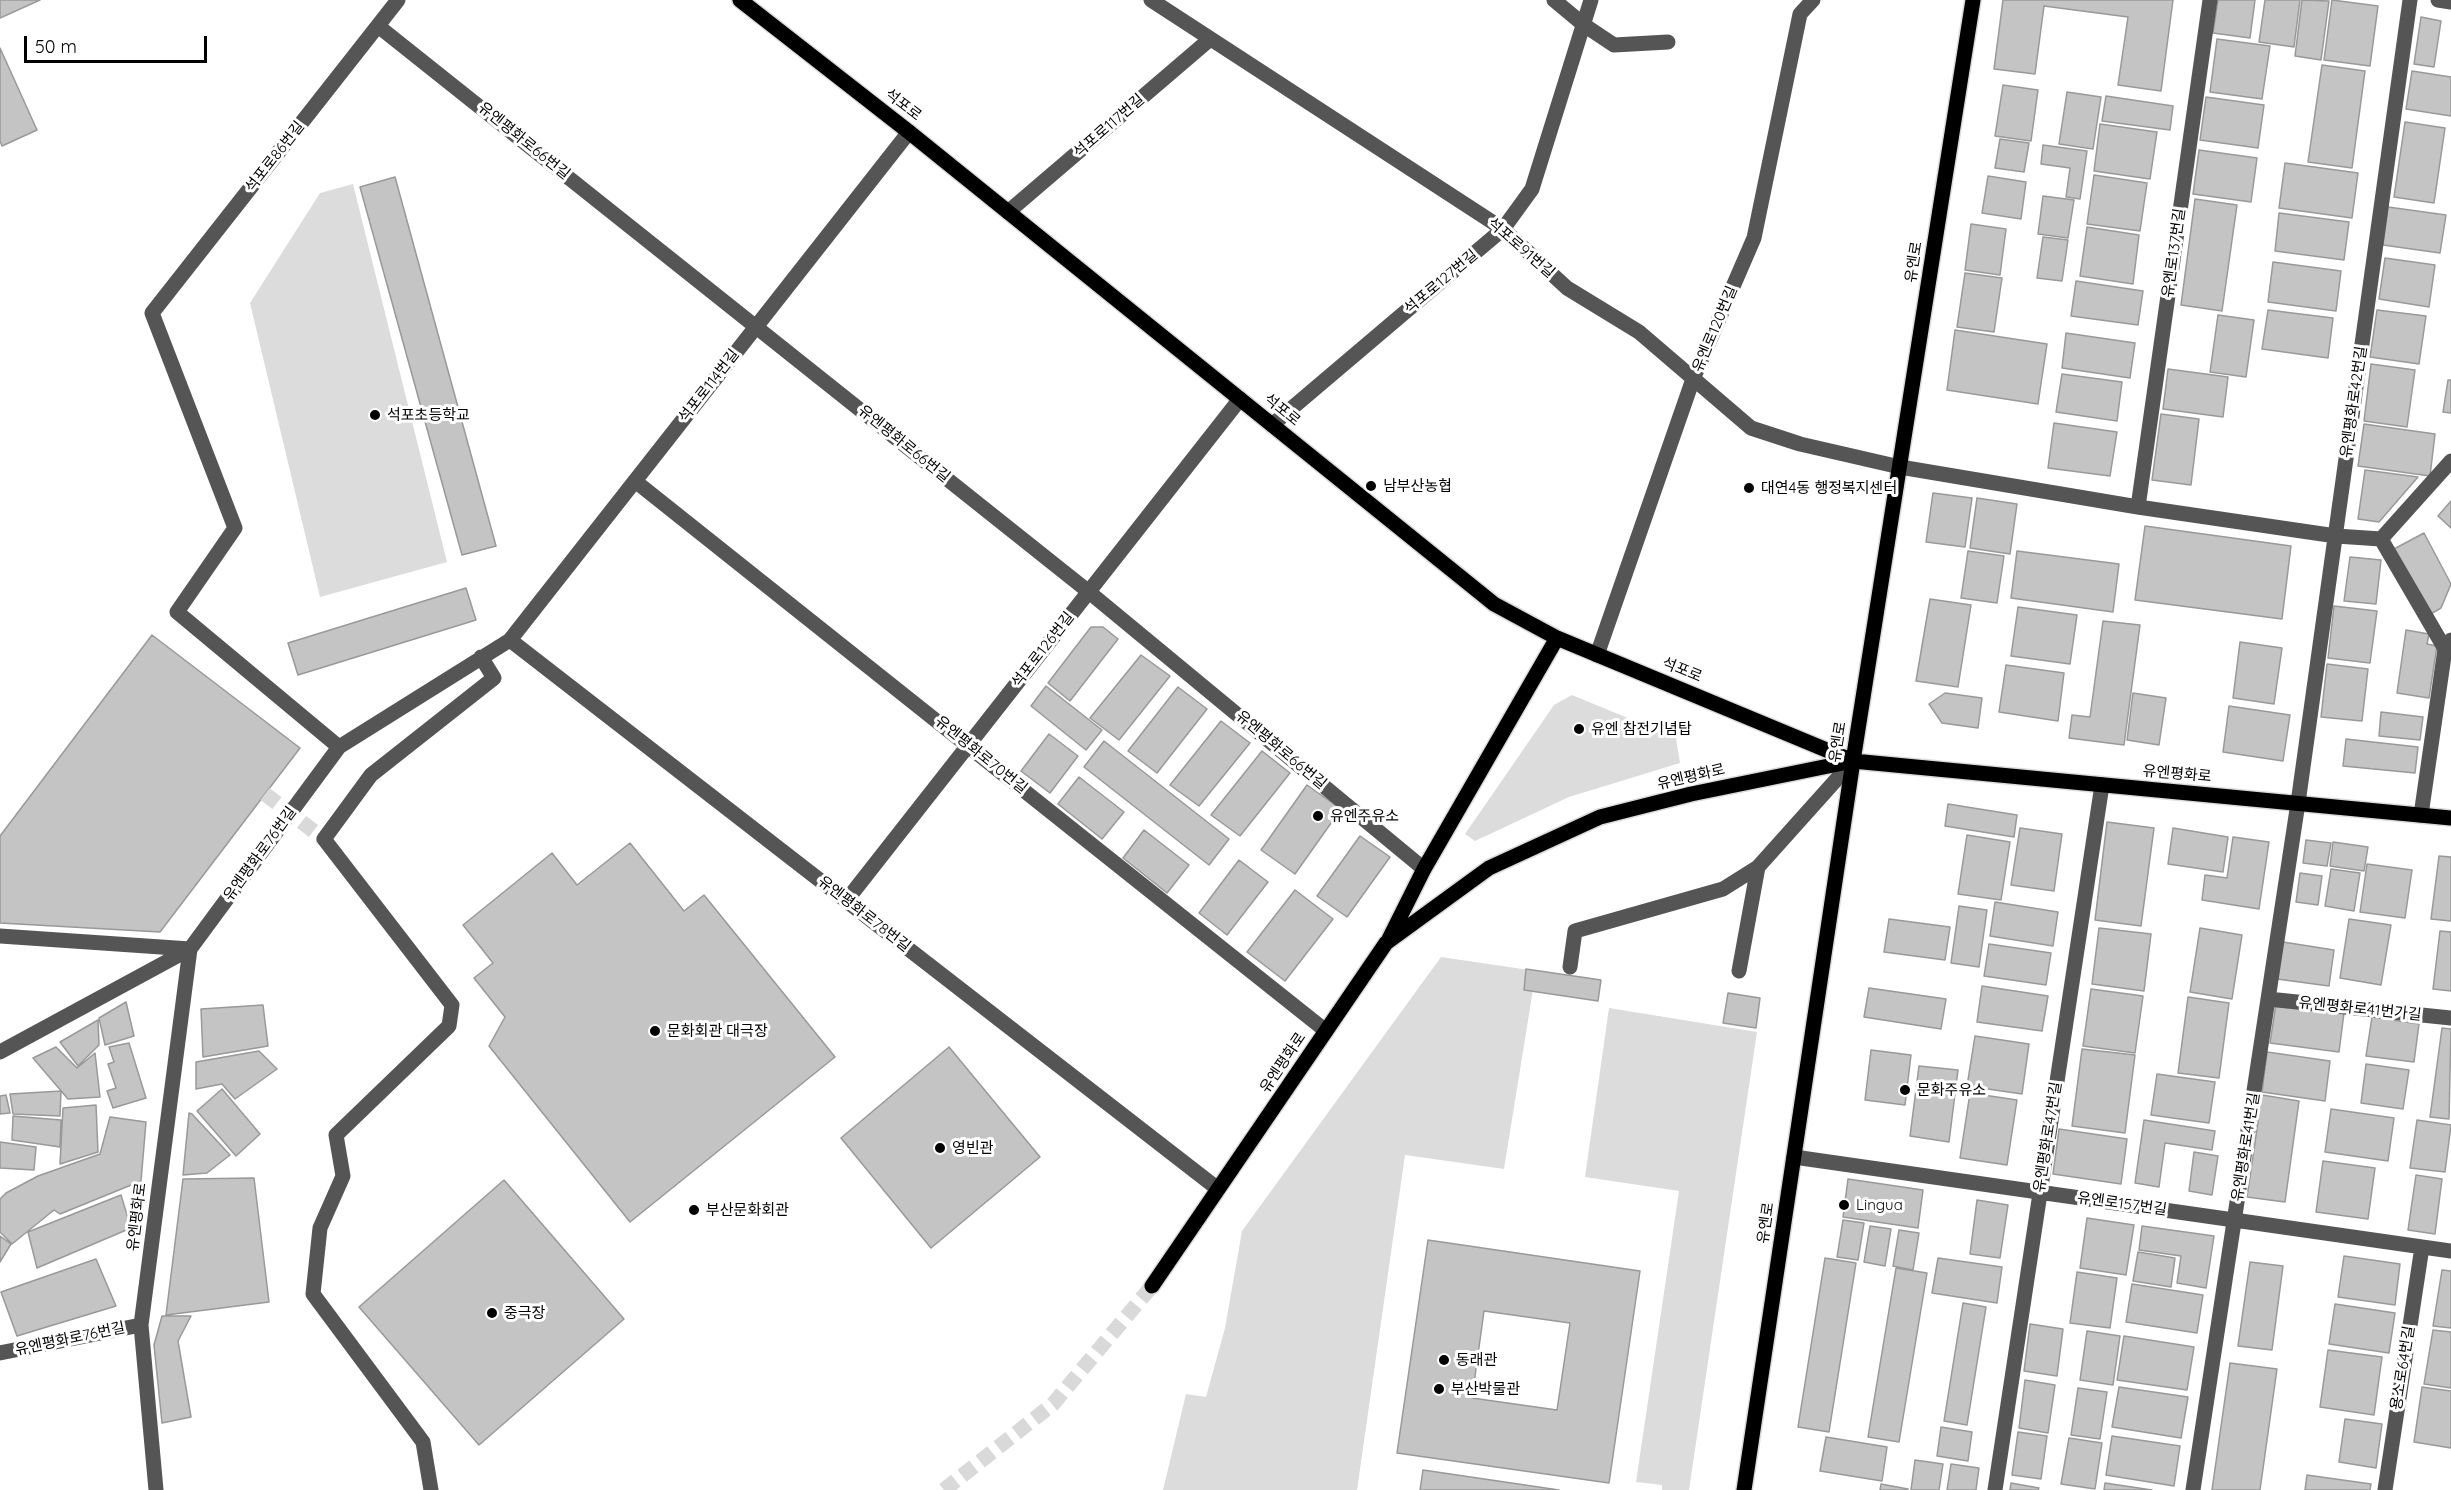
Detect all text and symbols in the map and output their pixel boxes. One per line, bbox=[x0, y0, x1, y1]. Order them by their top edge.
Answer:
scale bar bbox=[27, 24, 210, 62]
text: 50 m bbox=[35, 35, 77, 58]
street label: 석포로 bbox=[881, 85, 925, 125]
street label: 석포로117번길 bbox=[1070, 90, 1148, 162]
street label: 유엔평화로66번길 bbox=[475, 99, 573, 183]
street label: 석포로86번길 bbox=[242, 118, 308, 196]
street label: 유엔로137번길 bbox=[2159, 207, 2189, 299]
street label: 석포로91번길 bbox=[1484, 214, 1558, 282]
street label: 유엔로 bbox=[1902, 240, 1926, 284]
street label: 석포로127번길 bbox=[1401, 246, 1481, 318]
street label: 유엔로120번길 bbox=[1689, 283, 1741, 375]
street label: 유엔평화로42번길 bbox=[2337, 345, 2371, 459]
street label: 석포로114번길 bbox=[675, 346, 743, 426]
street label: 석포로 bbox=[1260, 390, 1304, 430]
street label: 유엔평화로66번길 bbox=[855, 402, 953, 486]
place label: 석포초등학교 bbox=[387, 406, 470, 424]
marker: 석포초등학교 bbox=[368, 408, 382, 422]
place label: 남부산농협 bbox=[1383, 477, 1452, 495]
marker: 남부산농협 bbox=[1364, 479, 1378, 493]
place label: 대연4동 행정복지센터 bbox=[1761, 479, 1897, 497]
marker: 대연4동 행정복지센터 bbox=[1742, 481, 1756, 495]
street label: 석포로126번길 bbox=[1008, 609, 1078, 691]
street label: 석포로 bbox=[1659, 654, 1705, 686]
street label: 유엔평화로66번길 bbox=[1232, 707, 1330, 793]
street label: 유엔평화로70번길 bbox=[931, 712, 1031, 798]
place label: 유엔 참전기념탑 bbox=[1591, 720, 1692, 738]
street label: 유엔로 bbox=[1826, 720, 1850, 764]
marker: 유엔 참전기념탑 bbox=[1572, 722, 1586, 736]
street label: 유엔평화로 bbox=[1655, 760, 1727, 794]
street label: 유엔평화로 bbox=[2142, 762, 2212, 786]
street label: 유엔평화로76번길 bbox=[220, 803, 300, 905]
place label: 유엔주유소 bbox=[1330, 807, 1399, 825]
marker: 유엔주유소 bbox=[1311, 809, 1325, 823]
street label: 유엔평화로78번길 bbox=[814, 872, 914, 956]
street label: 유엔평화로41번가길 bbox=[2298, 994, 2422, 1024]
place label: 문화회관 대극장 bbox=[667, 1022, 768, 1040]
marker: 문화회관 대극장 bbox=[648, 1024, 662, 1038]
street label: 유엔평화로 bbox=[1256, 1029, 1310, 1097]
street label: 유엔평화로47번길 bbox=[2030, 1080, 2066, 1194]
place label: 문화주유소 bbox=[1917, 1081, 1986, 1099]
marker: 문화주유소 bbox=[1898, 1083, 1912, 1097]
street label: 유엔평화로41번길 bbox=[2229, 1091, 2263, 1203]
place label: 영빈관 bbox=[952, 1139, 993, 1157]
marker: 영빈관 bbox=[933, 1141, 947, 1155]
street label: 유엔평화로 bbox=[124, 1182, 150, 1252]
street label: 유엔로157번길 bbox=[2076, 1189, 2168, 1219]
place label: Lingua bbox=[1856, 1196, 1903, 1214]
marker: Lingua bbox=[1837, 1198, 1851, 1212]
place label: 부산문화회관 bbox=[706, 1201, 789, 1219]
street label: 유엔로 bbox=[1754, 1201, 1778, 1245]
marker: 부산문화회관 bbox=[687, 1203, 701, 1217]
place label: 중극장 bbox=[504, 1304, 545, 1322]
marker: 중극장 bbox=[485, 1306, 499, 1320]
street label: 유엔평화로76번길 bbox=[13, 1319, 127, 1359]
street label: 용소로64번길 bbox=[2387, 1325, 2419, 1411]
place label: 동래관 bbox=[1456, 1351, 1497, 1369]
marker: 동래관 bbox=[1437, 1353, 1451, 1367]
place label: 부산박물관 bbox=[1451, 1380, 1520, 1398]
marker: 부산박물관 bbox=[1432, 1382, 1446, 1396]

